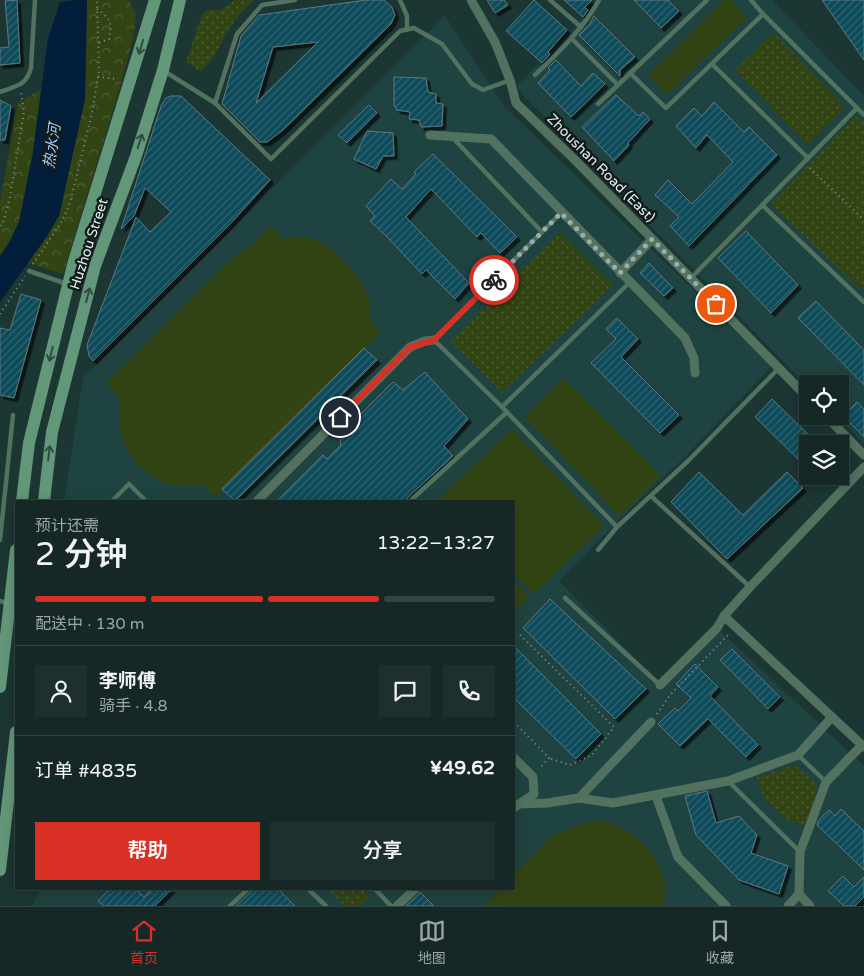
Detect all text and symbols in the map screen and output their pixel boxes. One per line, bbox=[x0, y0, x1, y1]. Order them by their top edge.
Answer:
one-way arrow bbox=[135, 38, 145, 54]
street label: Zhoushan Road (East) bbox=[543, 110, 659, 226]
water label: 热水河 bbox=[40, 120, 64, 170]
one-way arrow bbox=[136, 134, 146, 150]
street label: Huzhou Street bbox=[66, 196, 112, 292]
courier bbox=[469, 255, 519, 305]
icon: bike bbox=[480, 266, 508, 294]
pin bbox=[695, 283, 737, 325]
one-way arrow bbox=[84, 288, 93, 304]
icon: bag bbox=[702, 290, 730, 318]
one-way arrow bbox=[46, 345, 55, 361]
map controls bbox=[799, 375, 849, 485]
button: locate bbox=[799, 375, 849, 425]
pin bbox=[319, 396, 361, 438]
icon: home bbox=[326, 403, 354, 431]
button: layers bbox=[799, 435, 849, 485]
one-way arrow bbox=[44, 445, 54, 461]
text: 预计还需 bbox=[35, 516, 99, 536]
text: 13:22–13:27 bbox=[377, 532, 495, 554]
text: 2 分钟 bbox=[35, 536, 127, 574]
text: 配送中 · 130 m bbox=[35, 614, 144, 634]
button: person bbox=[35, 665, 87, 717]
button: chat bbox=[379, 665, 431, 717]
button: phone bbox=[443, 665, 495, 717]
text: 李师傅 bbox=[99, 670, 156, 692]
text: 骑手 · 4.8 bbox=[99, 696, 168, 716]
text: ¥49.62 bbox=[430, 757, 495, 779]
text: 订单 #4835 bbox=[35, 760, 137, 782]
button: 帮助 bbox=[35, 822, 260, 880]
button: 分享 bbox=[270, 822, 495, 880]
tab: 首页 bbox=[130, 917, 158, 967]
tab: 地图 bbox=[418, 917, 446, 967]
tab: 收藏 bbox=[706, 917, 734, 967]

